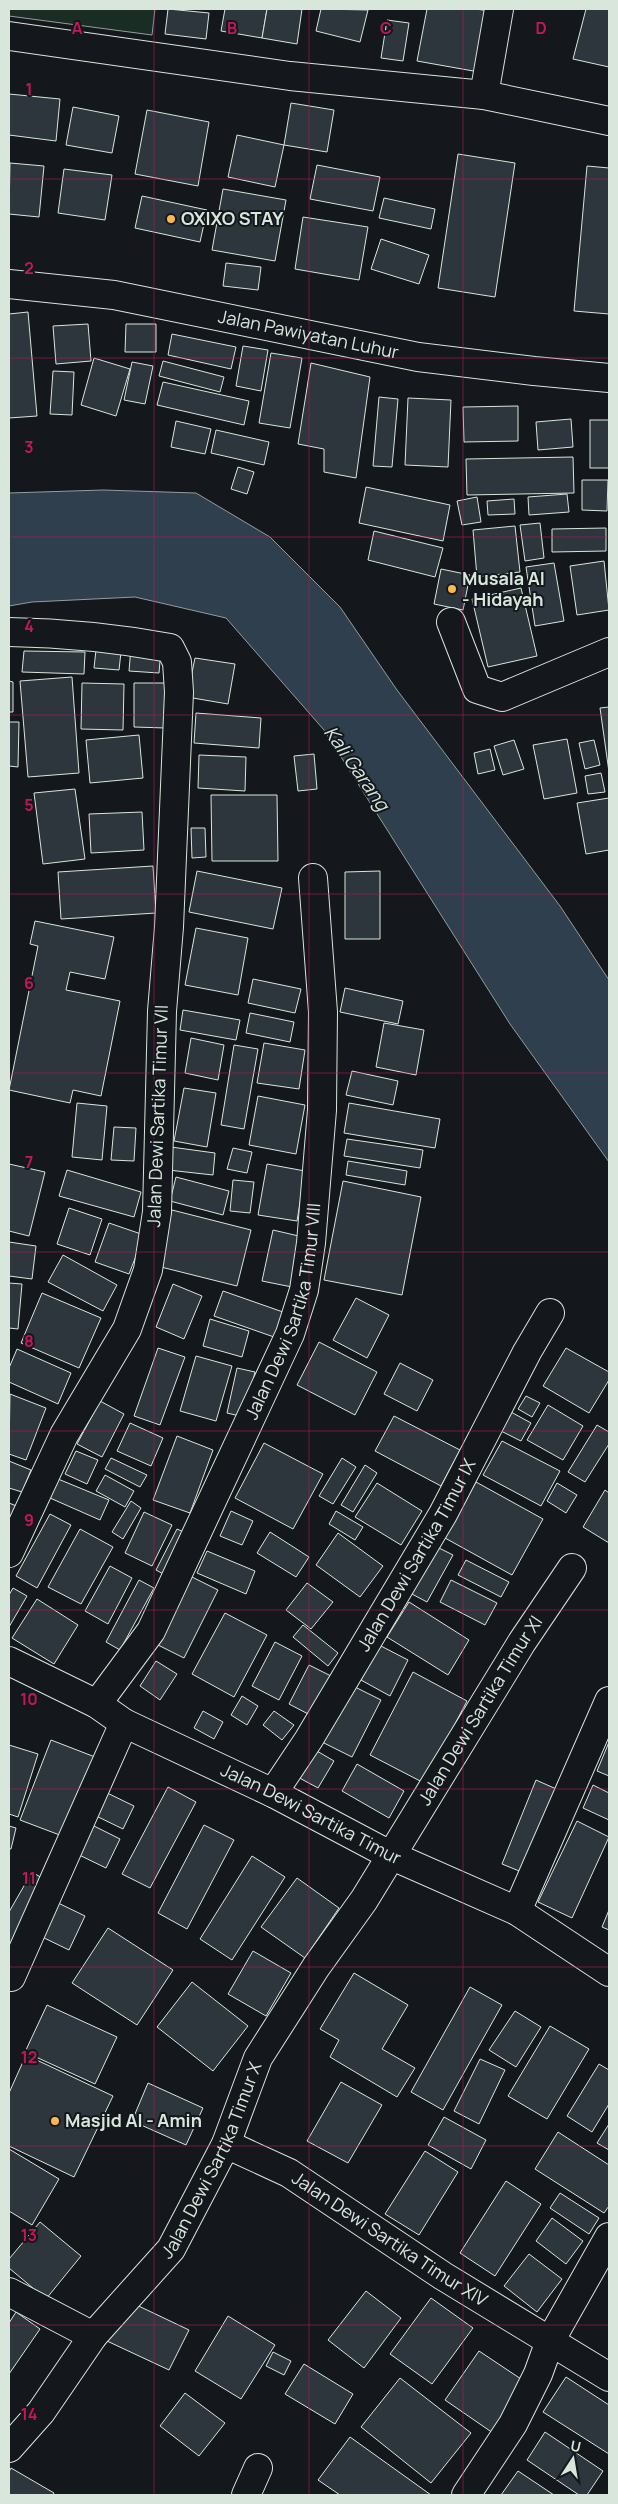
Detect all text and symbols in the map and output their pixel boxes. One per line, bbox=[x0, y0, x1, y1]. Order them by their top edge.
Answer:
text: A bbox=[72, 17, 83, 39]
text: B bbox=[227, 17, 237, 39]
text: C bbox=[380, 17, 392, 39]
text: D bbox=[535, 17, 547, 39]
text: 1 bbox=[25, 78, 33, 100]
place label: OXIXO STAY bbox=[181, 206, 283, 230]
marker: OXIXO STAY bbox=[165, 213, 177, 225]
text: 2 bbox=[24, 257, 34, 279]
street label: Jalan Pawiyatan Luhur bbox=[216, 304, 401, 364]
text: 3 bbox=[24, 436, 34, 458]
place label: Musala Al - Hidayah bbox=[462, 566, 545, 611]
marker: Musala Al - Hidayah bbox=[446, 583, 458, 595]
text: 4 bbox=[24, 615, 34, 637]
water label: Kali Garang bbox=[318, 720, 397, 817]
text: 5 bbox=[24, 794, 34, 816]
text: 6 bbox=[24, 972, 34, 994]
street label: Jalan Dewi Sartika Timur VII bbox=[141, 1004, 173, 1228]
text: 7 bbox=[25, 1151, 33, 1173]
street label: Jalan Dewi Sartika Timur VIII bbox=[239, 1202, 325, 1423]
text: 8 bbox=[24, 1330, 34, 1352]
street label: Jalan Dewi Sartika Timur IX bbox=[351, 1454, 481, 1655]
text: 9 bbox=[24, 1509, 34, 1531]
street label: Jalan Dewi Sartika Timur XI bbox=[412, 1611, 547, 1809]
text: 10 bbox=[20, 1688, 38, 1710]
street label: Jalan Dewi Sartika Timur bbox=[217, 1757, 406, 1870]
text: 11 bbox=[22, 1867, 36, 1889]
text: 12 bbox=[21, 2046, 37, 2068]
street label: Jalan Dewi Sartika Timur X bbox=[155, 2058, 267, 2263]
place label: Masjid Al - Amin bbox=[65, 2108, 202, 2132]
marker: Masjid Al - Amin bbox=[49, 2115, 61, 2127]
street label: Jalan Dewi Sartika Timur XIV bbox=[288, 2166, 493, 2311]
text: 13 bbox=[21, 2224, 37, 2246]
text: 14 bbox=[21, 2403, 37, 2425]
north arrow bbox=[548, 2434, 598, 2484]
text: U bbox=[569, 2435, 583, 2456]

